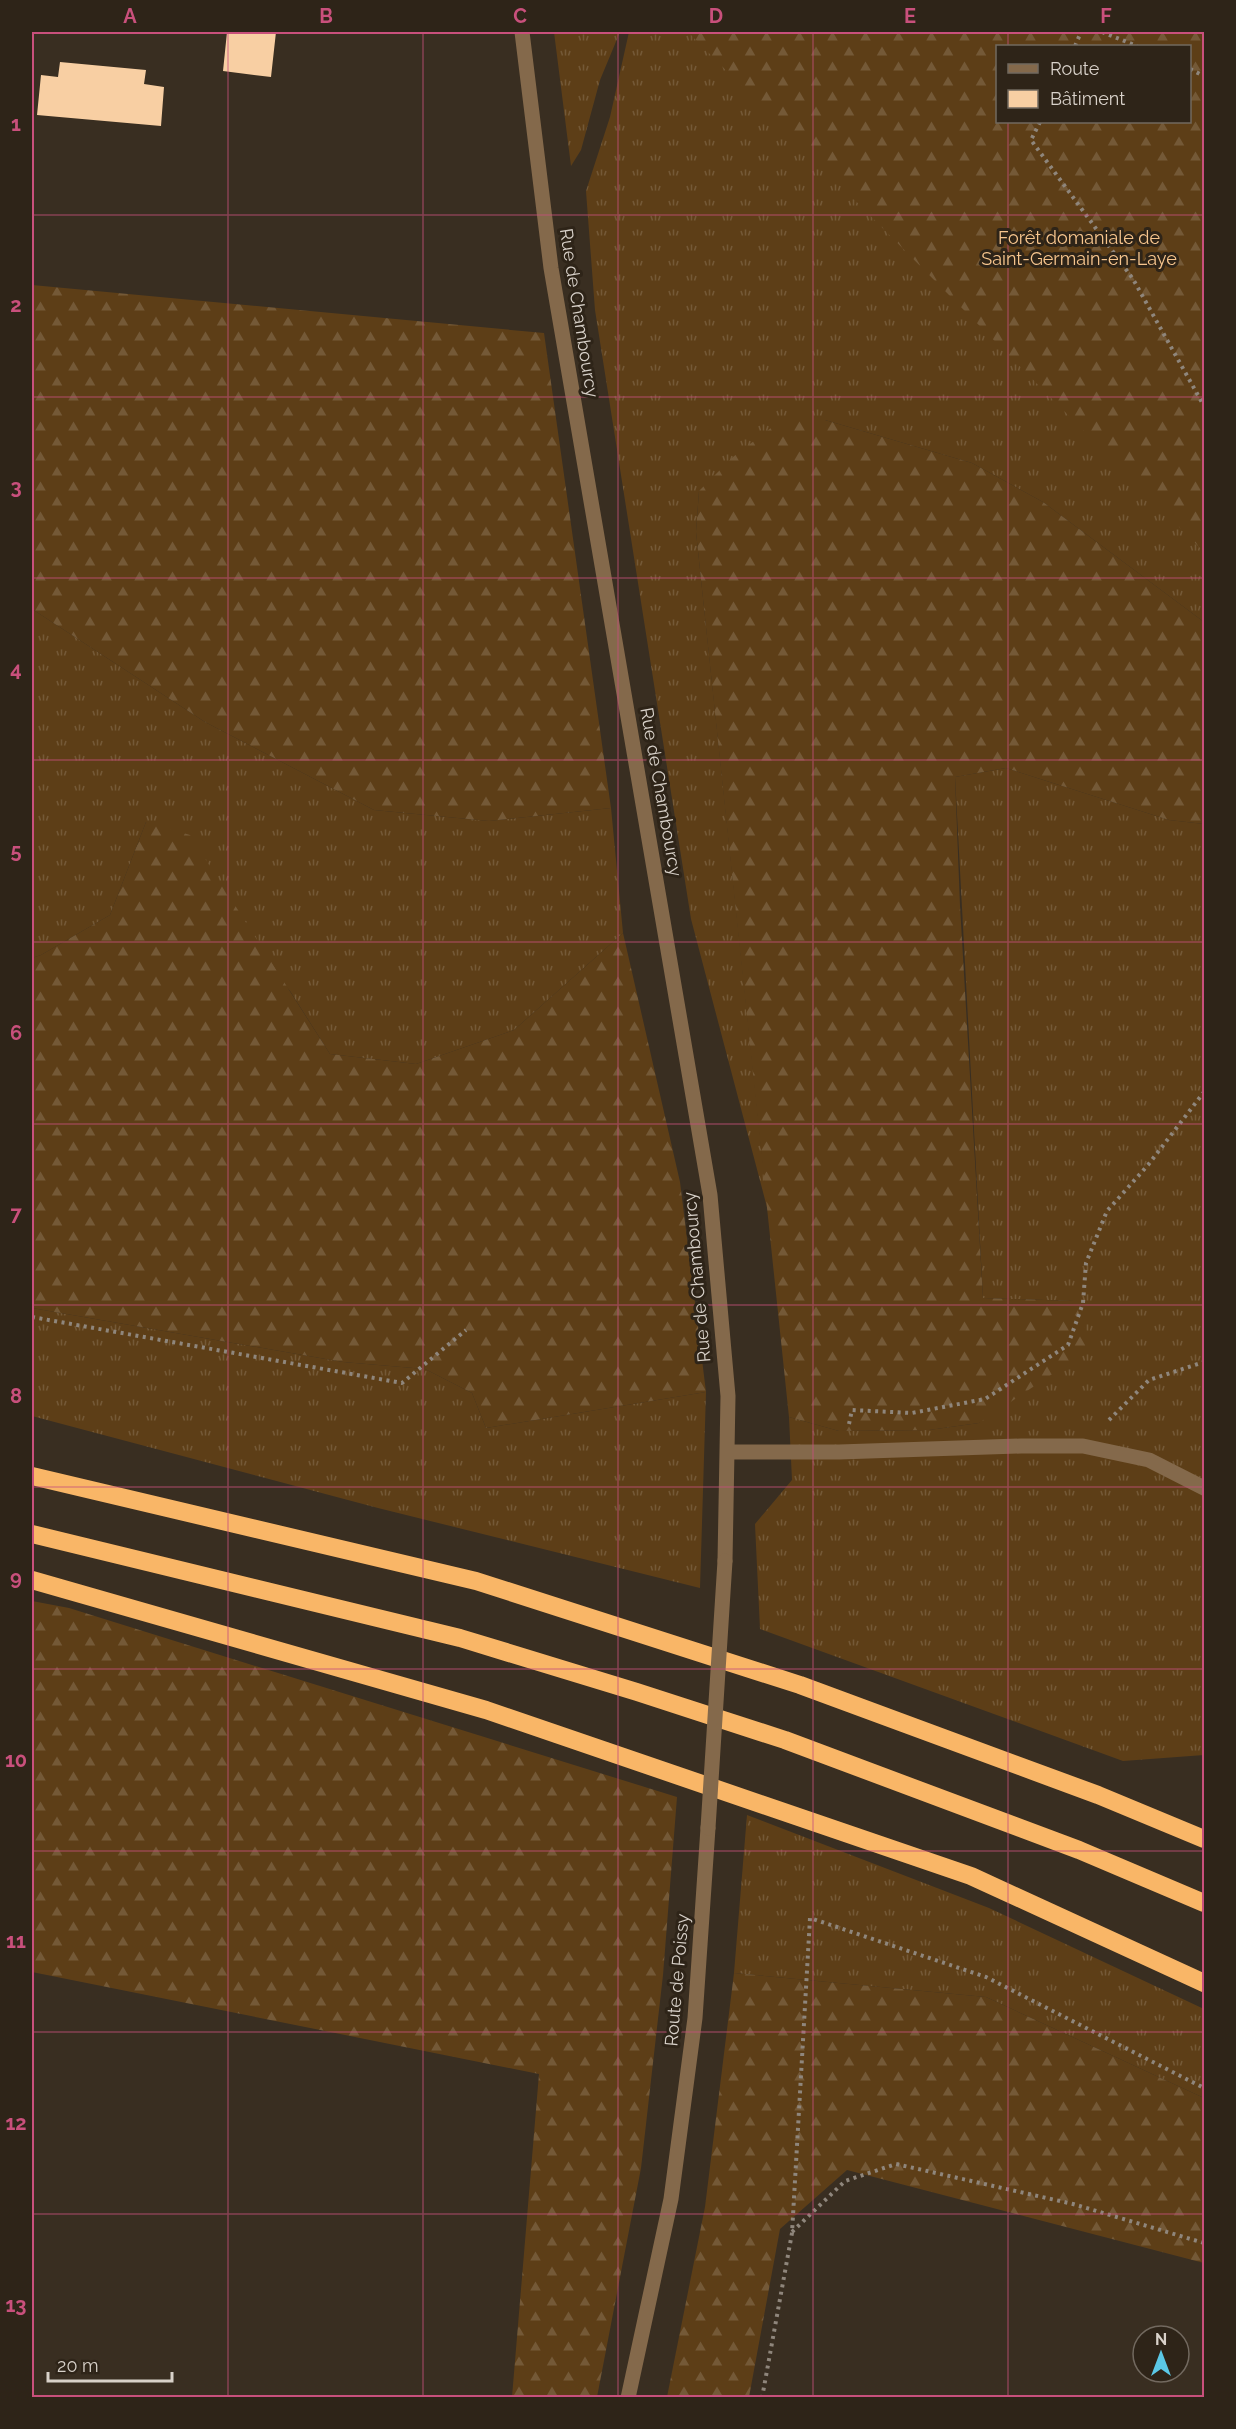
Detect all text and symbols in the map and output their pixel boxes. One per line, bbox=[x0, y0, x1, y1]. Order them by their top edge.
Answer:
text: A bbox=[123, 4, 137, 28]
text: B bbox=[319, 4, 333, 28]
text: C bbox=[513, 4, 527, 28]
text: D bbox=[709, 4, 723, 28]
text: E bbox=[904, 4, 916, 28]
text: F bbox=[1100, 4, 1112, 28]
legend bbox=[996, 45, 1191, 123]
text: Route bbox=[1050, 58, 1100, 79]
text: Bâtiment bbox=[1050, 88, 1125, 109]
text: 1 bbox=[11, 112, 21, 136]
street label: Rue de Chambourcy bbox=[556, 227, 603, 399]
park label: Forêt domaniale de Saint-Germain-en-Laye bbox=[981, 227, 1177, 269]
text: 2 bbox=[10, 293, 22, 317]
text: 3 bbox=[10, 475, 22, 499]
text: 4 bbox=[10, 657, 22, 681]
street label: Rue de Chambourcy bbox=[636, 706, 687, 878]
text: 5 bbox=[10, 839, 22, 863]
text: 6 bbox=[10, 1021, 22, 1045]
street label: Rue de Chambourcy bbox=[679, 1191, 714, 1363]
text: 7 bbox=[10, 1202, 22, 1226]
text: 8 bbox=[10, 1384, 22, 1408]
text: 9 bbox=[10, 1566, 22, 1590]
text: 10 bbox=[5, 1748, 27, 1772]
street label: Route de Poissy bbox=[660, 1913, 693, 2047]
text: 11 bbox=[6, 1929, 26, 1953]
text: 12 bbox=[5, 2111, 27, 2135]
text: 13 bbox=[5, 2293, 27, 2317]
north arrow bbox=[1131, 2324, 1191, 2384]
text: N bbox=[1155, 2330, 1167, 2349]
scale bar bbox=[48, 2345, 172, 2383]
text: 20 m bbox=[57, 2355, 99, 2376]

